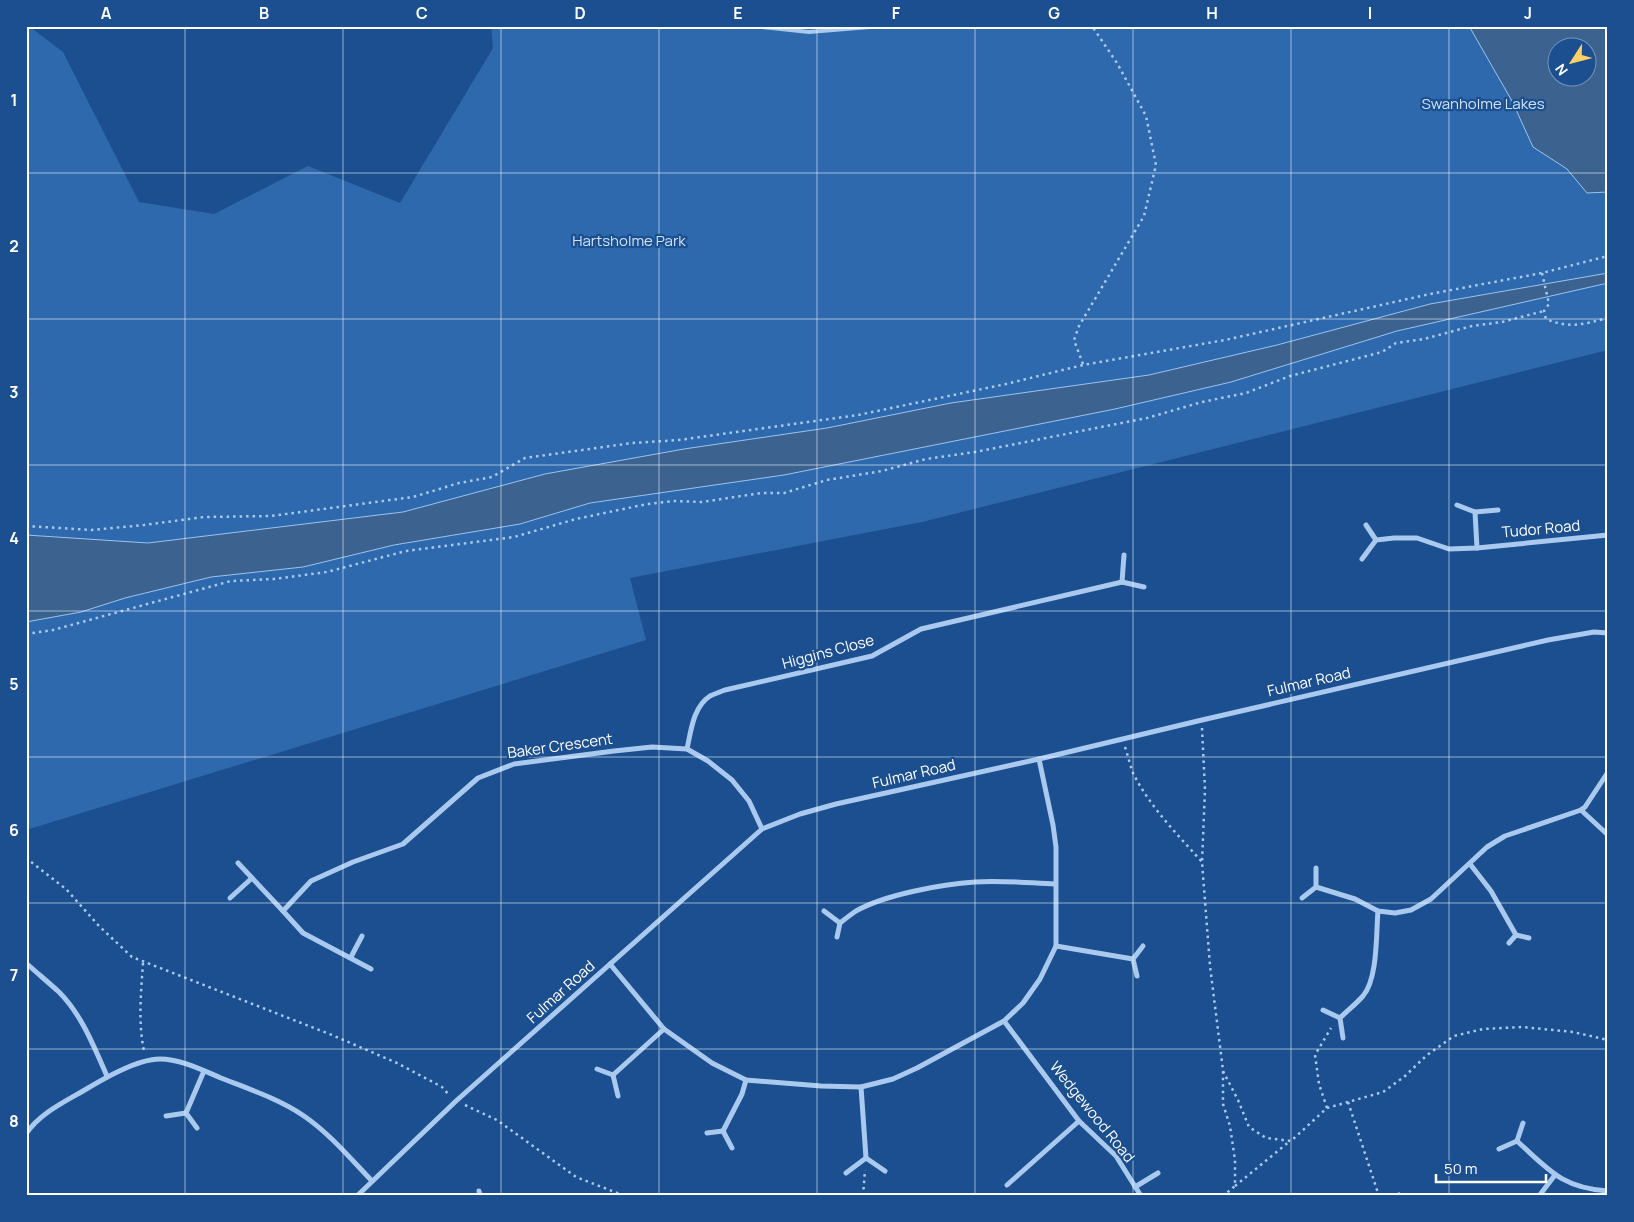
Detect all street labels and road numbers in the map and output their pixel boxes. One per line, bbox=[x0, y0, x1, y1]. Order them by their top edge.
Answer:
street label: Tudor Road bbox=[1501, 515, 1581, 542]
street label: Higgins Close bbox=[780, 629, 876, 674]
street label: Fulmar Road bbox=[1265, 662, 1353, 701]
street label: Baker Crescent bbox=[506, 728, 614, 763]
street label: Fulmar Road bbox=[870, 754, 958, 793]
street label: Fulmar Road bbox=[522, 955, 599, 1028]
street label: Wedgewood Road bbox=[1045, 1057, 1140, 1167]

